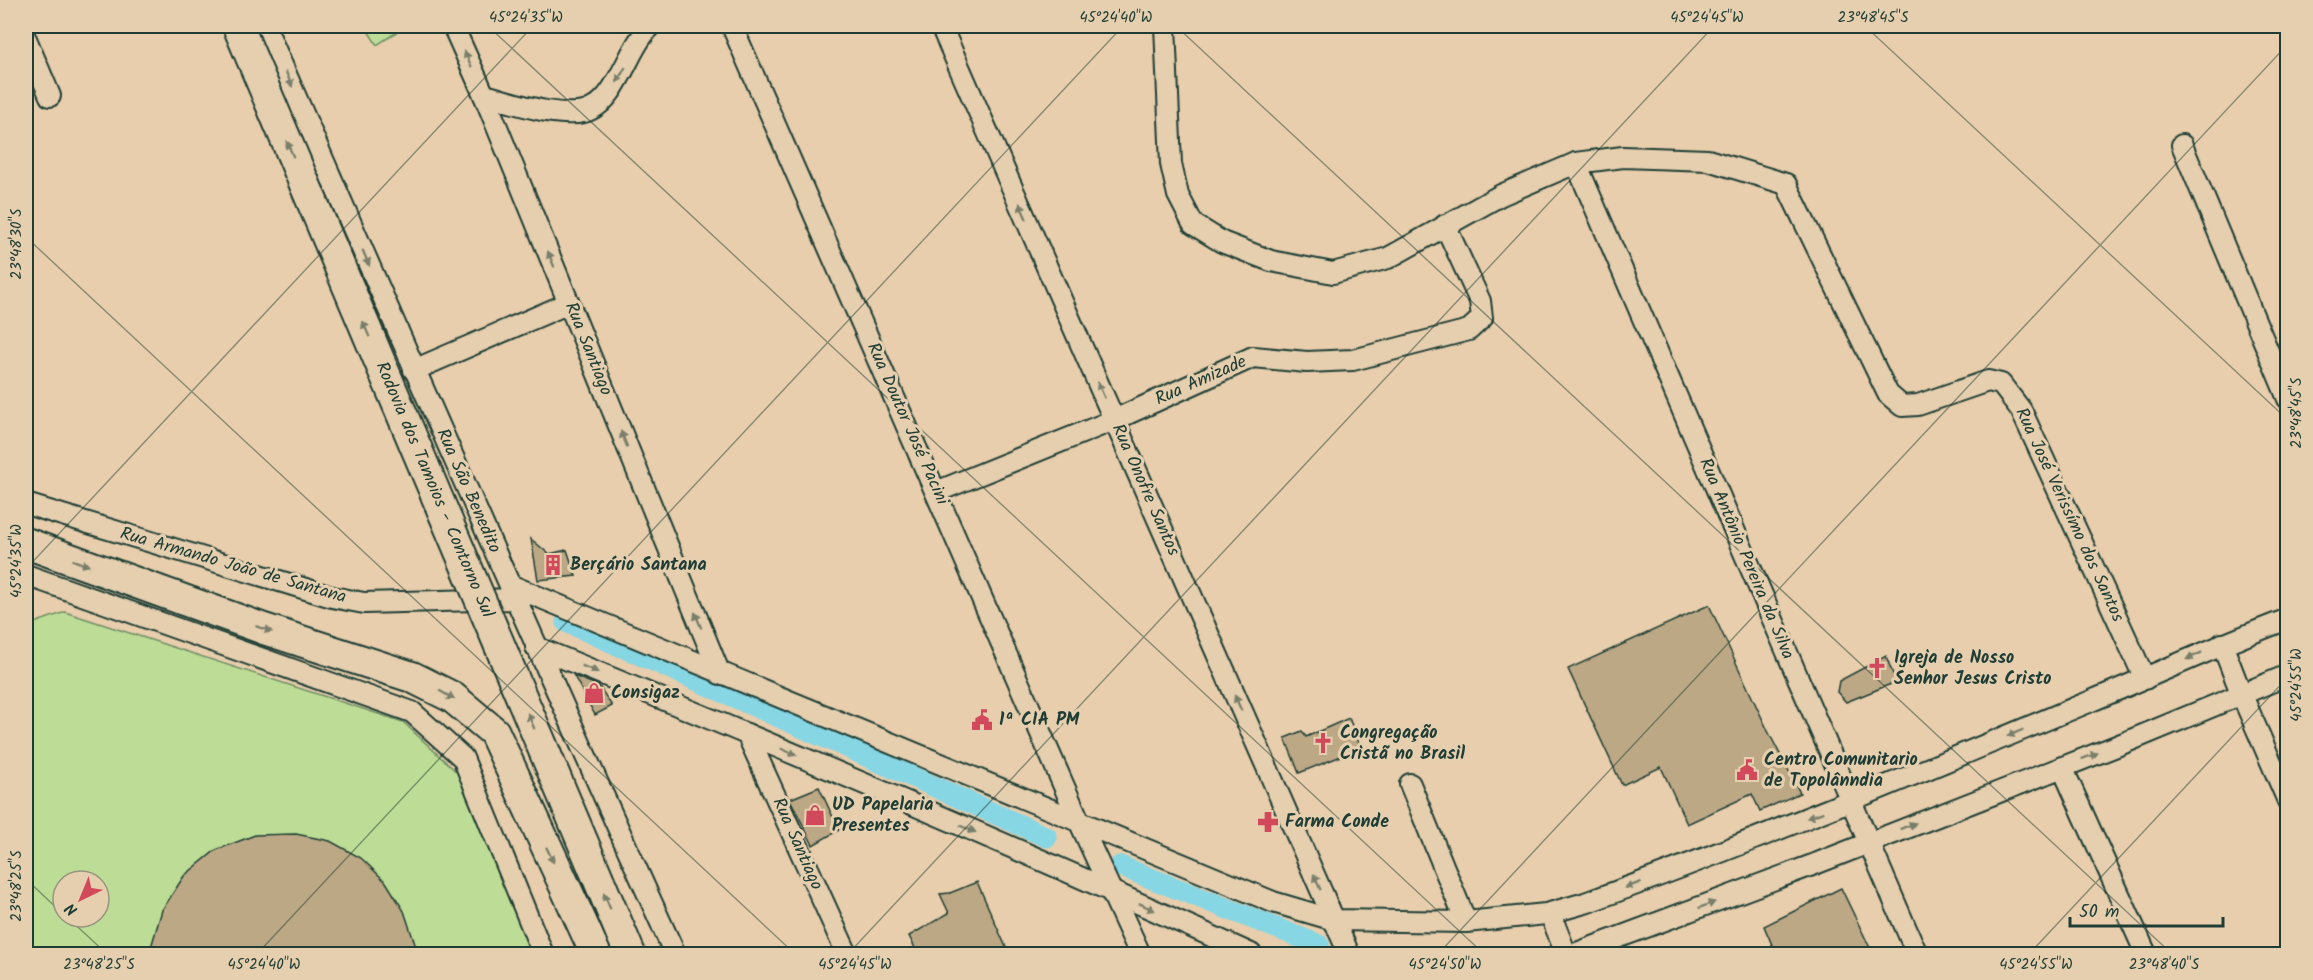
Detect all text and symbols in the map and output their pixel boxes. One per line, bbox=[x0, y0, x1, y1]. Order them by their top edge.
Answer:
text: 45°24'35"W bbox=[489, 6, 563, 30]
text: 45°24'40"W bbox=[1079, 6, 1153, 30]
text: 45°24'45"W bbox=[1670, 6, 1744, 30]
text: 23°48'45"S bbox=[1837, 6, 1909, 30]
one-way arrow bbox=[463, 50, 473, 68]
one-way arrow bbox=[616, 67, 626, 84]
one-way arrow bbox=[284, 71, 293, 88]
one-way arrow bbox=[285, 140, 294, 158]
one-way arrow bbox=[1018, 202, 1028, 220]
text: 23°48'30"S bbox=[5, 209, 29, 279]
one-way arrow bbox=[546, 249, 556, 267]
one-way arrow bbox=[361, 250, 371, 268]
street label: Rua Santiago bbox=[556, 298, 620, 400]
one-way arrow bbox=[361, 319, 371, 337]
street label: Rua Doutor José Pacini bbox=[858, 338, 956, 511]
street label: Rua Amizade bbox=[1150, 348, 1252, 414]
street label: Rodovia dos Tamoios - Contorno Sul bbox=[367, 357, 501, 623]
text: 23°48'45"S bbox=[2285, 377, 2309, 449]
one-way arrow bbox=[1096, 381, 1105, 399]
street label: Rua José Verissímo dos Santos bbox=[2006, 403, 2132, 627]
street label: Rua Onofre Santos bbox=[1103, 419, 1187, 561]
street label: Rua São Benedito bbox=[428, 424, 508, 558]
one-way arrow bbox=[619, 430, 628, 448]
street label: Rua Antônio Pereira da Silva bbox=[1690, 454, 1802, 664]
street label: Rua Armando João de Santana bbox=[116, 520, 350, 612]
text: 45°24'35"W bbox=[5, 524, 29, 598]
place label: Berçário Santana bbox=[570, 551, 707, 580]
building icon: Berçário Santana bbox=[541, 553, 565, 577]
one-way arrow bbox=[72, 559, 90, 569]
one-way arrow bbox=[693, 610, 703, 628]
one-way arrow bbox=[255, 624, 273, 634]
place label: Igreja de Nosso Senhor Jesus Cristo bbox=[1894, 644, 2052, 694]
text: 45°24'55"W bbox=[2285, 648, 2309, 722]
one-way arrow bbox=[2186, 652, 2203, 661]
church icon: Igreja de Nosso Senhor Jesus Cristo bbox=[1865, 656, 1889, 680]
one-way arrow bbox=[581, 664, 599, 674]
place label: Consigaz bbox=[611, 679, 680, 708]
shop icon: Consigaz bbox=[582, 681, 606, 705]
one-way arrow bbox=[439, 690, 456, 700]
one-way arrow bbox=[1234, 695, 1243, 712]
place label: 1ª CIA PM bbox=[999, 706, 1080, 735]
public building icon: 1ª CIA PM bbox=[970, 708, 994, 732]
one-way arrow bbox=[526, 712, 536, 730]
place label: Congregação Cristã no Brasil bbox=[1340, 719, 1465, 769]
one-way arrow bbox=[2005, 728, 2023, 738]
church icon: Congregação Cristã no Brasil bbox=[1311, 731, 1335, 755]
place label: Centro Comunitario de Topolânndia bbox=[1764, 746, 1918, 796]
one-way arrow bbox=[780, 748, 798, 757]
one-way arrow bbox=[2082, 751, 2100, 761]
public building icon: Centro Comunitario de Topolânndia bbox=[1735, 758, 1759, 782]
place label: UD Papelaria Presentes bbox=[832, 791, 934, 841]
street label: Rua Santiago bbox=[764, 793, 830, 895]
shop icon: UD Papelaria Presentes bbox=[803, 803, 827, 827]
place label: Farma Conde bbox=[1285, 808, 1389, 837]
pharmacy icon: Farma Conde bbox=[1256, 810, 1280, 834]
one-way arrow bbox=[1806, 811, 1824, 820]
one-way arrow bbox=[1900, 821, 1918, 831]
one-way arrow bbox=[960, 824, 978, 834]
one-way arrow bbox=[546, 846, 555, 863]
text: 23°48'25"S bbox=[5, 850, 29, 922]
north arrow bbox=[51, 869, 111, 929]
one-way arrow bbox=[1312, 873, 1321, 890]
one-way arrow bbox=[1624, 881, 1642, 891]
scale bar bbox=[2070, 890, 2223, 928]
one-way arrow bbox=[602, 891, 612, 909]
text: N bbox=[60, 896, 84, 921]
text: 50 m bbox=[2079, 898, 2119, 927]
one-way arrow bbox=[1698, 900, 1716, 909]
one-way arrow bbox=[1138, 902, 1156, 912]
text: 23°48'25"S bbox=[63, 953, 135, 977]
text: 45°24'40"W bbox=[227, 953, 301, 977]
text: 45°24'45"W bbox=[818, 953, 892, 977]
text: 45°24'50"W bbox=[1409, 953, 1482, 977]
text: 45°24'55"W bbox=[1999, 953, 2073, 977]
text: 23°48'40"S bbox=[2129, 953, 2199, 977]

